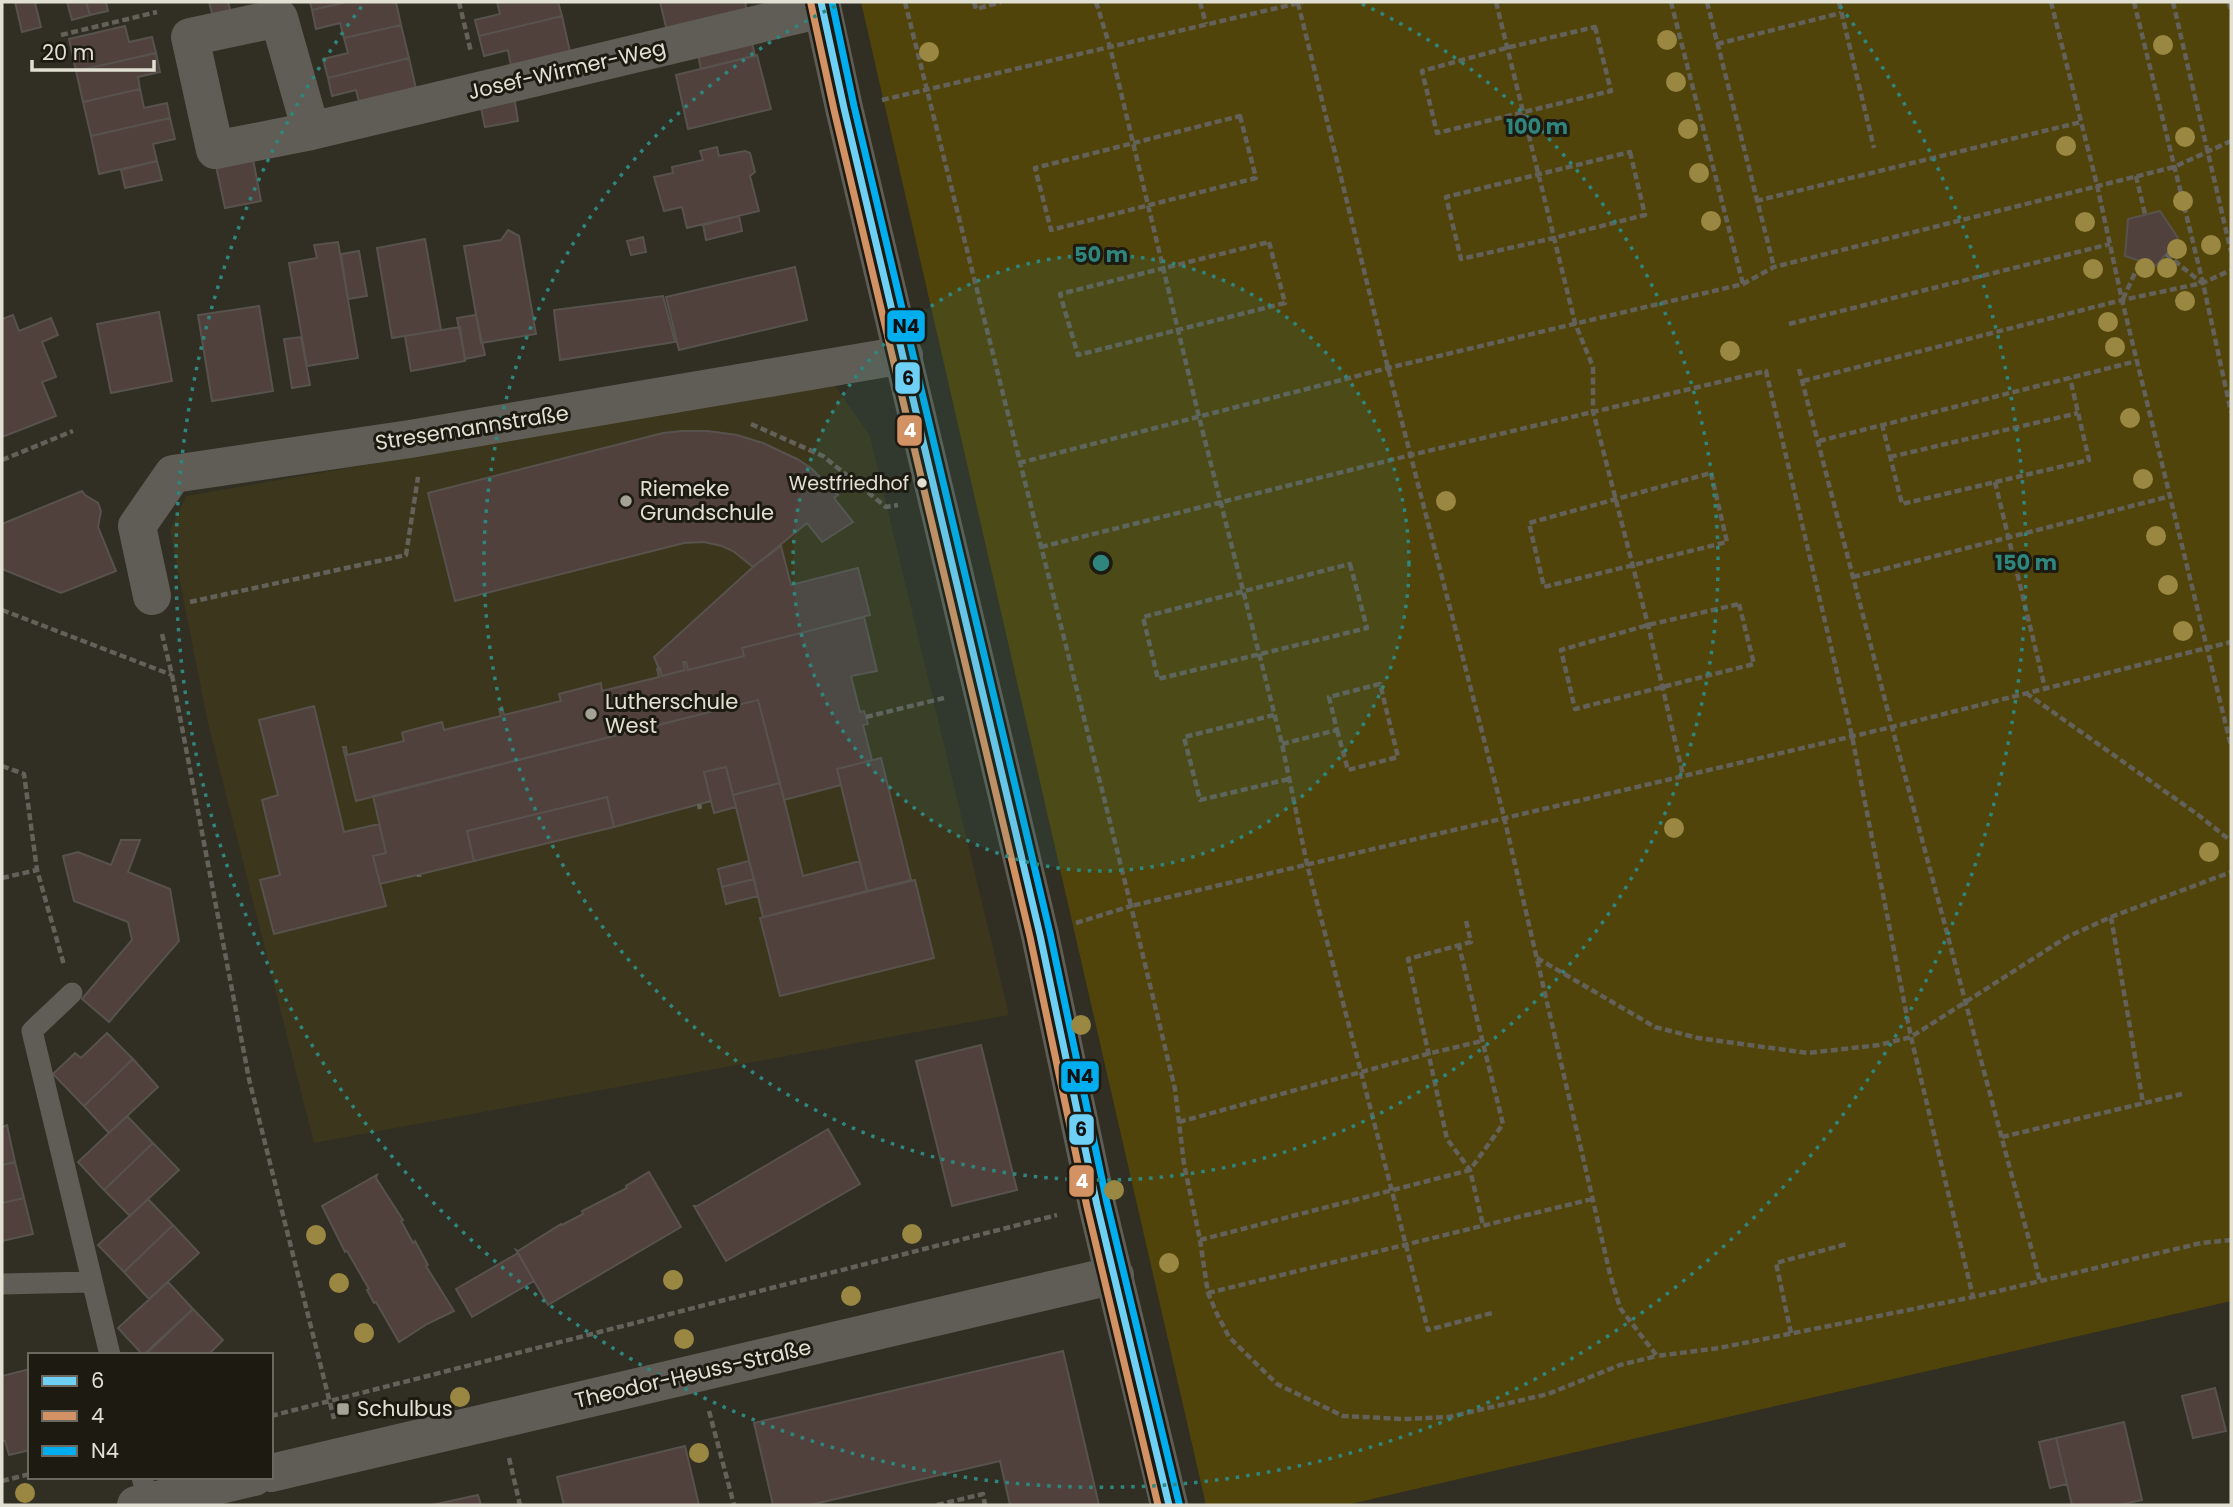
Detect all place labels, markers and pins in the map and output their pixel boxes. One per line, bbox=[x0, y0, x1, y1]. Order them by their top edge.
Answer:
place label: Westfriedhof bbox=[789, 470, 909, 497]
place label: Riemeke Grundschule bbox=[640, 474, 774, 527]
marker: Westfriedhof bbox=[915, 476, 929, 490]
marker: Riemeke Grundschule bbox=[618, 493, 634, 509]
centre of rings bbox=[1089, 551, 1113, 575]
place label: Lutherschule West bbox=[605, 687, 738, 740]
marker: Lutherschule West bbox=[583, 706, 599, 722]
place label: Schulbus bbox=[357, 1394, 453, 1423]
marker: Schulbus bbox=[335, 1401, 351, 1417]

